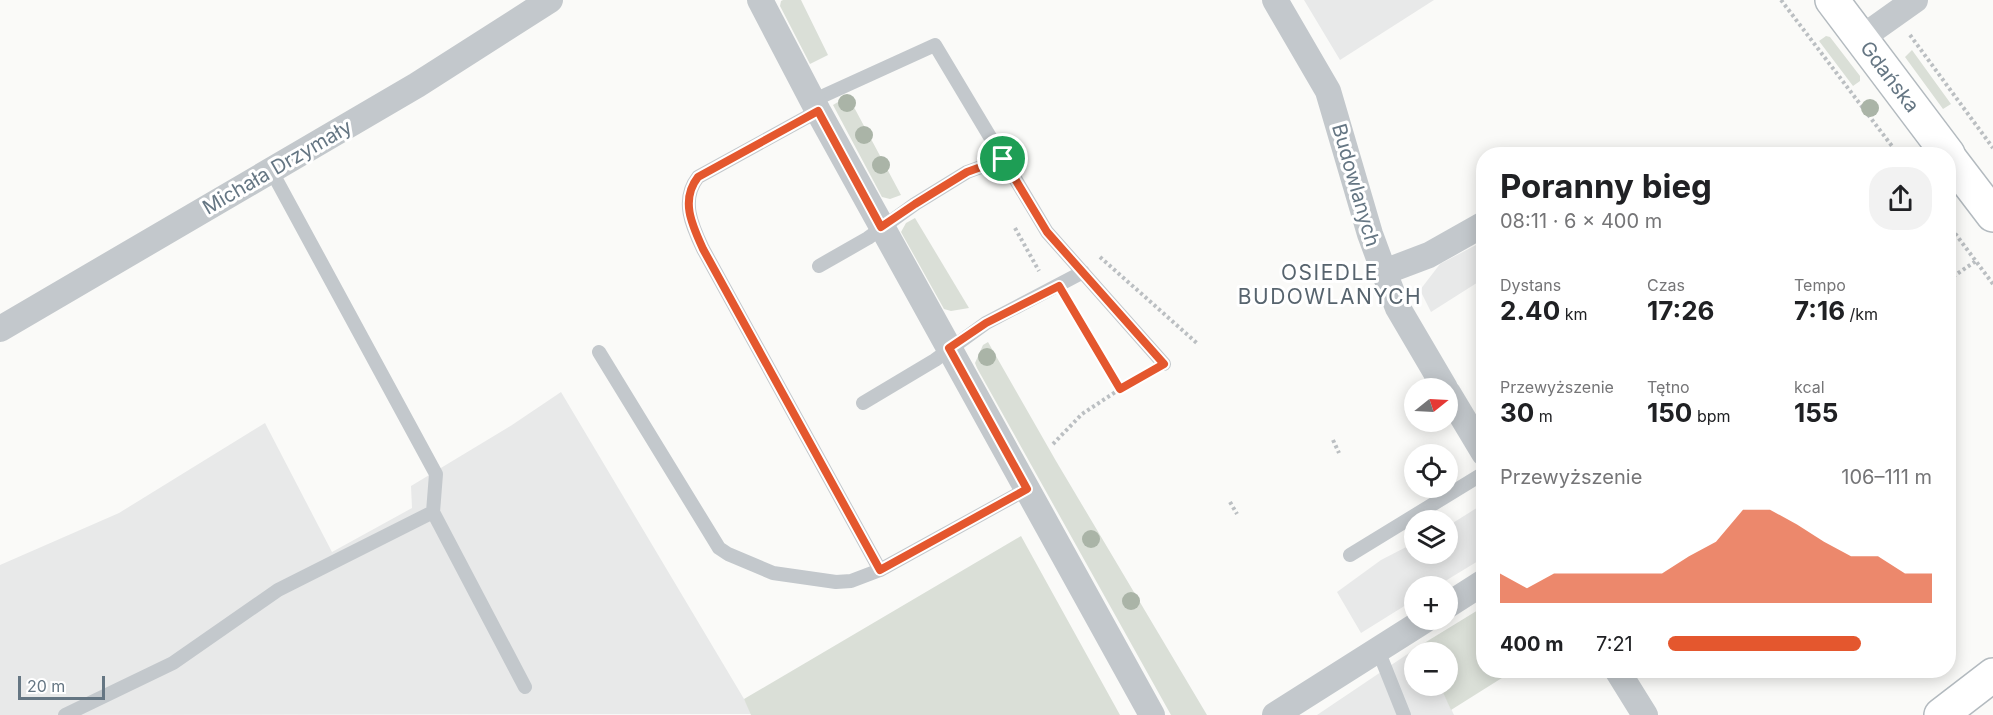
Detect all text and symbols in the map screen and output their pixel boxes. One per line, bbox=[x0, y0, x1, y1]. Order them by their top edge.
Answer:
street label: Gdańska bbox=[1855, 36, 1924, 117]
street label: Michała Drzymały bbox=[198, 115, 356, 219]
street label: Budowlanych bbox=[1327, 121, 1385, 249]
pin bbox=[977, 133, 1028, 184]
icon: arrive bbox=[986, 142, 1019, 175]
text: Poranny bieg bbox=[1500, 166, 1712, 206]
button: share bbox=[1869, 167, 1932, 230]
text: 08:11 · 6 × 400 m bbox=[1500, 209, 1662, 233]
district label: OSIEDLE BUDOWLANYCH bbox=[1238, 260, 1422, 309]
text: Dystans bbox=[1500, 275, 1561, 295]
text: Czas bbox=[1647, 275, 1685, 295]
text: Tempo bbox=[1794, 275, 1846, 295]
text: 2.40 bbox=[1500, 295, 1560, 326]
text: 17:26 bbox=[1647, 295, 1714, 326]
text: 7:16 bbox=[1794, 295, 1845, 326]
text: km bbox=[1560, 304, 1587, 324]
text: /km bbox=[1845, 304, 1878, 324]
text: Przewyższenie bbox=[1500, 377, 1614, 397]
text: Tętno bbox=[1647, 377, 1690, 397]
text: kcal bbox=[1794, 377, 1825, 397]
north arrow bbox=[1404, 378, 1458, 432]
map controls bbox=[1404, 378, 1458, 696]
text: 30 bbox=[1500, 397, 1534, 428]
text: 150 bbox=[1647, 397, 1692, 428]
text: 155 bbox=[1794, 397, 1838, 428]
text: m bbox=[1534, 406, 1553, 426]
text: bpm bbox=[1692, 406, 1730, 426]
button: locate bbox=[1404, 444, 1458, 498]
text: Przewyższenie bbox=[1500, 465, 1642, 489]
text: 106–111 m bbox=[1841, 465, 1932, 489]
button: layers bbox=[1404, 510, 1458, 564]
button: + bbox=[1404, 576, 1458, 630]
text: 400 m bbox=[1500, 632, 1564, 656]
text: 7:21 bbox=[1596, 632, 1633, 656]
button: − bbox=[1404, 642, 1458, 696]
scale bar bbox=[18, 673, 105, 700]
text: 20 m bbox=[27, 676, 65, 696]

